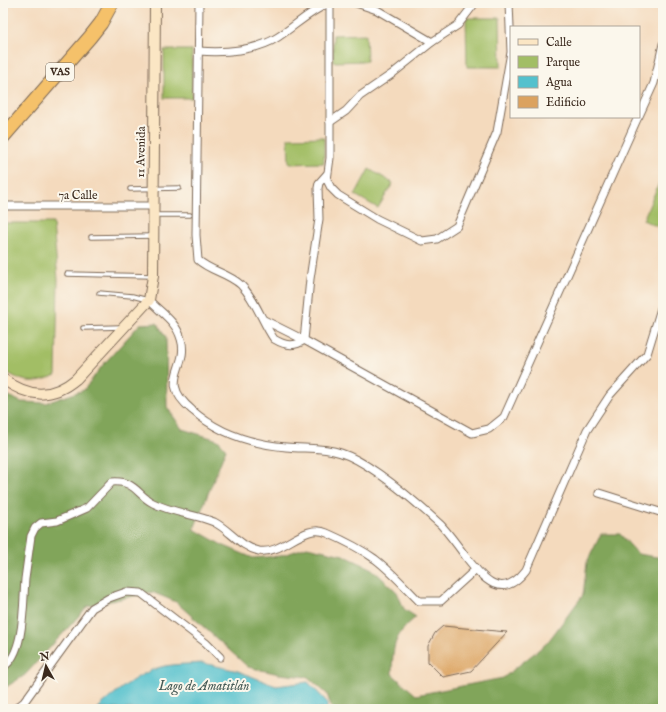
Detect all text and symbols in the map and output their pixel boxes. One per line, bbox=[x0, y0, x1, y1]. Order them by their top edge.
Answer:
legend bbox=[510, 26, 640, 118]
text: Calle bbox=[546, 35, 572, 50]
text: Parque bbox=[546, 55, 581, 71]
road number: VAS bbox=[46, 63, 74, 81]
text: Agua bbox=[545, 75, 573, 90]
text: Edificio bbox=[546, 95, 586, 110]
street label: 11 Avenida bbox=[133, 125, 149, 178]
street label: 7a Calle bbox=[58, 188, 98, 203]
north arrow bbox=[26, 646, 66, 686]
text: N bbox=[38, 649, 51, 665]
water label: Lago de Amatitlán bbox=[158, 678, 249, 696]

